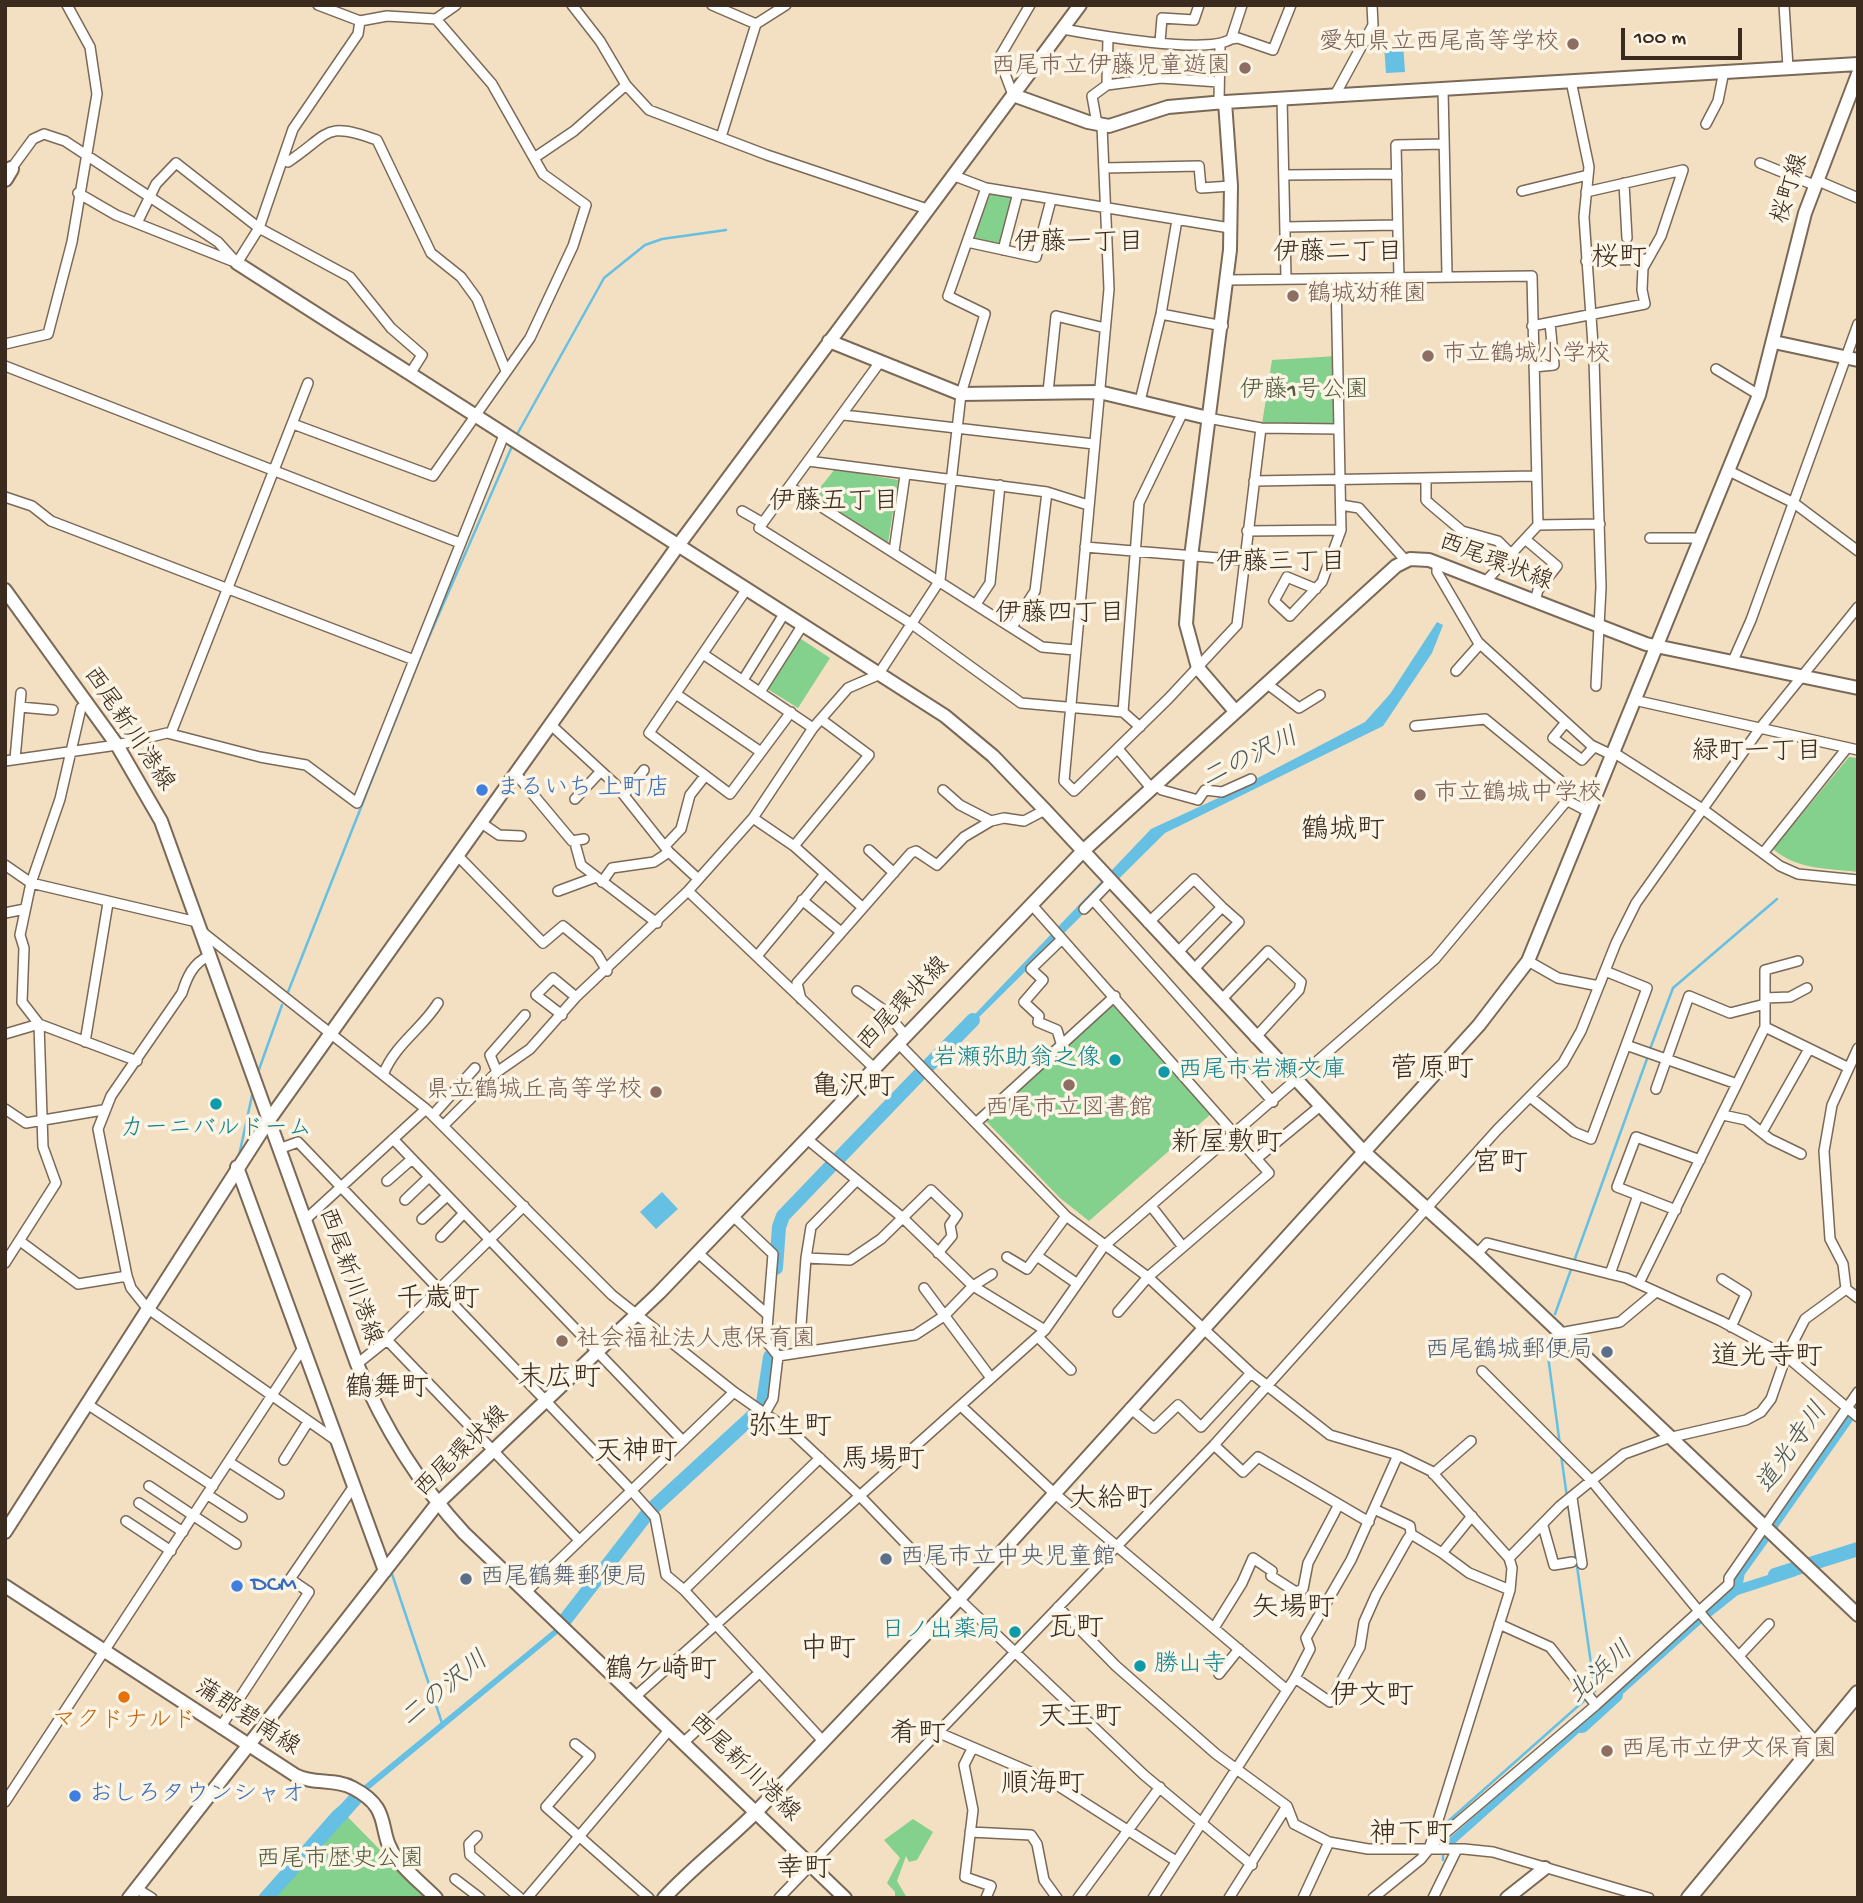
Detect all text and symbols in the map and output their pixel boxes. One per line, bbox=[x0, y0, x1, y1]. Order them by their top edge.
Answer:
scale bar bbox=[1625, 14, 1746, 58]
text: 100 m bbox=[1634, 27, 1686, 52]
place label: 愛知県立西尾高等学校 bbox=[1319, 30, 1559, 58]
marker: 愛知県立西尾高等学校 bbox=[1565, 36, 1581, 52]
place label: 西尾市立伊藤児童遊園 bbox=[991, 54, 1231, 82]
marker: 西尾市立伊藤児童遊園 bbox=[1237, 60, 1253, 76]
street label: 桜町線 bbox=[1768, 150, 1816, 228]
district label: 伊藤一丁目 bbox=[1014, 229, 1144, 261]
district label: 伊藤二丁目 bbox=[1273, 239, 1403, 271]
district label: 桜町 bbox=[1591, 244, 1647, 278]
place label: 鶴城幼稚園 bbox=[1307, 282, 1427, 310]
marker: 鶴城幼稚園 bbox=[1285, 288, 1301, 304]
place label: 市立鶴城小学校 bbox=[1442, 342, 1610, 370]
marker: 市立鶴城小学校 bbox=[1420, 348, 1436, 364]
park label: 伊藤1号公園 bbox=[1239, 378, 1369, 406]
district label: 伊藤五丁目 bbox=[769, 488, 899, 520]
street label: 西尾環状線 bbox=[1434, 529, 1556, 599]
district label: 伊藤三丁目 bbox=[1216, 549, 1346, 581]
district label: 伊藤四丁目 bbox=[995, 600, 1125, 632]
street label: 西尾新川港線 bbox=[75, 662, 179, 798]
water label: 二の沢川 bbox=[1197, 723, 1305, 797]
district label: 緑町一丁目 bbox=[1692, 738, 1822, 770]
place label: まるいち 上町店 bbox=[496, 776, 670, 804]
place label: 市立鶴城中学校 bbox=[1434, 781, 1602, 809]
marker: まるいち 上町店 bbox=[474, 782, 490, 798]
marker: 市立鶴城中学校 bbox=[1412, 787, 1428, 803]
district label: 鶴城町 bbox=[1301, 816, 1385, 850]
street label: 西尾環状線 bbox=[853, 952, 957, 1058]
place label: 岩瀬弥助翁之像 bbox=[933, 1046, 1101, 1074]
marker: 岩瀬弥助翁之像 bbox=[1107, 1052, 1123, 1068]
district label: 菅原町 bbox=[1390, 1055, 1474, 1089]
place label: 西尾市岩瀬文庫 bbox=[1178, 1058, 1346, 1086]
marker: 西尾市岩瀬文庫 bbox=[1156, 1064, 1172, 1080]
district label: 亀沢町 bbox=[811, 1073, 895, 1107]
marker: 西尾市立図書館 bbox=[1061, 1077, 1077, 1093]
place label: 県立鶴城丘高等学校 bbox=[426, 1078, 642, 1106]
marker: 県立鶴城丘高等学校 bbox=[648, 1084, 664, 1100]
marker: カーニバルドーム bbox=[208, 1096, 224, 1112]
place label: 西尾市立図書館 bbox=[985, 1096, 1153, 1124]
place label: カーニバルドーム bbox=[120, 1116, 312, 1144]
district label: 新屋敷町 bbox=[1171, 1129, 1283, 1163]
district label: 宮町 bbox=[1472, 1149, 1528, 1183]
street label: 西尾新川港線 bbox=[310, 1204, 386, 1350]
district label: 千歳町 bbox=[396, 1285, 480, 1319]
place label: 社会福祉法人恵保育園 bbox=[576, 1327, 816, 1355]
marker: 社会福祉法人恵保育園 bbox=[554, 1333, 570, 1349]
place label: 西尾鶴城郵便局 bbox=[1425, 1338, 1593, 1366]
district label: 道光寺町 bbox=[1711, 1343, 1823, 1377]
marker: 西尾鶴城郵便局 bbox=[1599, 1344, 1615, 1360]
district label: 末広町 bbox=[517, 1364, 601, 1398]
district label: 鶴舞町 bbox=[345, 1374, 429, 1408]
water label: 道光寺川 bbox=[1751, 1397, 1837, 1501]
street label: 西尾環状線 bbox=[410, 1401, 516, 1505]
district label: 弥生町 bbox=[748, 1413, 832, 1447]
district label: 天神町 bbox=[594, 1438, 678, 1472]
district label: 馬場町 bbox=[841, 1446, 925, 1480]
district label: 大給町 bbox=[1069, 1485, 1153, 1519]
place label: 西尾市立中央児童館 bbox=[900, 1545, 1116, 1573]
marker: 西尾市立中央児童館 bbox=[878, 1551, 894, 1567]
place label: 西尾鶴舞郵便局 bbox=[480, 1565, 648, 1593]
marker: 西尾鶴舞郵便局 bbox=[458, 1571, 474, 1587]
place label: DCM bbox=[251, 1572, 296, 1600]
marker: DCM bbox=[229, 1578, 245, 1594]
district label: 矢場町 bbox=[1251, 1594, 1335, 1628]
district label: 瓦町 bbox=[1048, 1614, 1104, 1648]
place label: 日ノ出薬局 bbox=[881, 1618, 1001, 1646]
marker: 日ノ出薬局 bbox=[1007, 1624, 1023, 1640]
district label: 中町 bbox=[800, 1635, 856, 1669]
water label: 北浜川 bbox=[1563, 1636, 1641, 1712]
water label: 二の沢川 bbox=[396, 1646, 496, 1736]
place label: 勝山寺 bbox=[1154, 1652, 1226, 1680]
district label: 鶴ケ崎町 bbox=[605, 1656, 717, 1690]
marker: 勝山寺 bbox=[1132, 1658, 1148, 1674]
street label: 蒲郡碧南線 bbox=[188, 1674, 304, 1764]
district label: 伊文町 bbox=[1330, 1682, 1414, 1716]
marker: マクドナルド bbox=[116, 1689, 132, 1705]
district label: 天王町 bbox=[1038, 1703, 1122, 1737]
place label: マクドナルド bbox=[52, 1708, 196, 1736]
street label: 西尾新川港線 bbox=[681, 1709, 805, 1829]
district label: 肴町 bbox=[890, 1720, 946, 1754]
place label: 西尾市立伊文保育園 bbox=[1621, 1737, 1837, 1765]
marker: 西尾市立伊文保育園 bbox=[1599, 1743, 1615, 1759]
district label: 順海町 bbox=[1001, 1770, 1085, 1804]
place label: おしろタウンシャオ bbox=[89, 1782, 305, 1810]
marker: おしろタウンシャオ bbox=[67, 1788, 83, 1804]
district label: 神下町 bbox=[1369, 1820, 1453, 1854]
park label: 西尾市歴史公園 bbox=[256, 1847, 424, 1875]
district label: 幸町 bbox=[776, 1855, 832, 1889]

